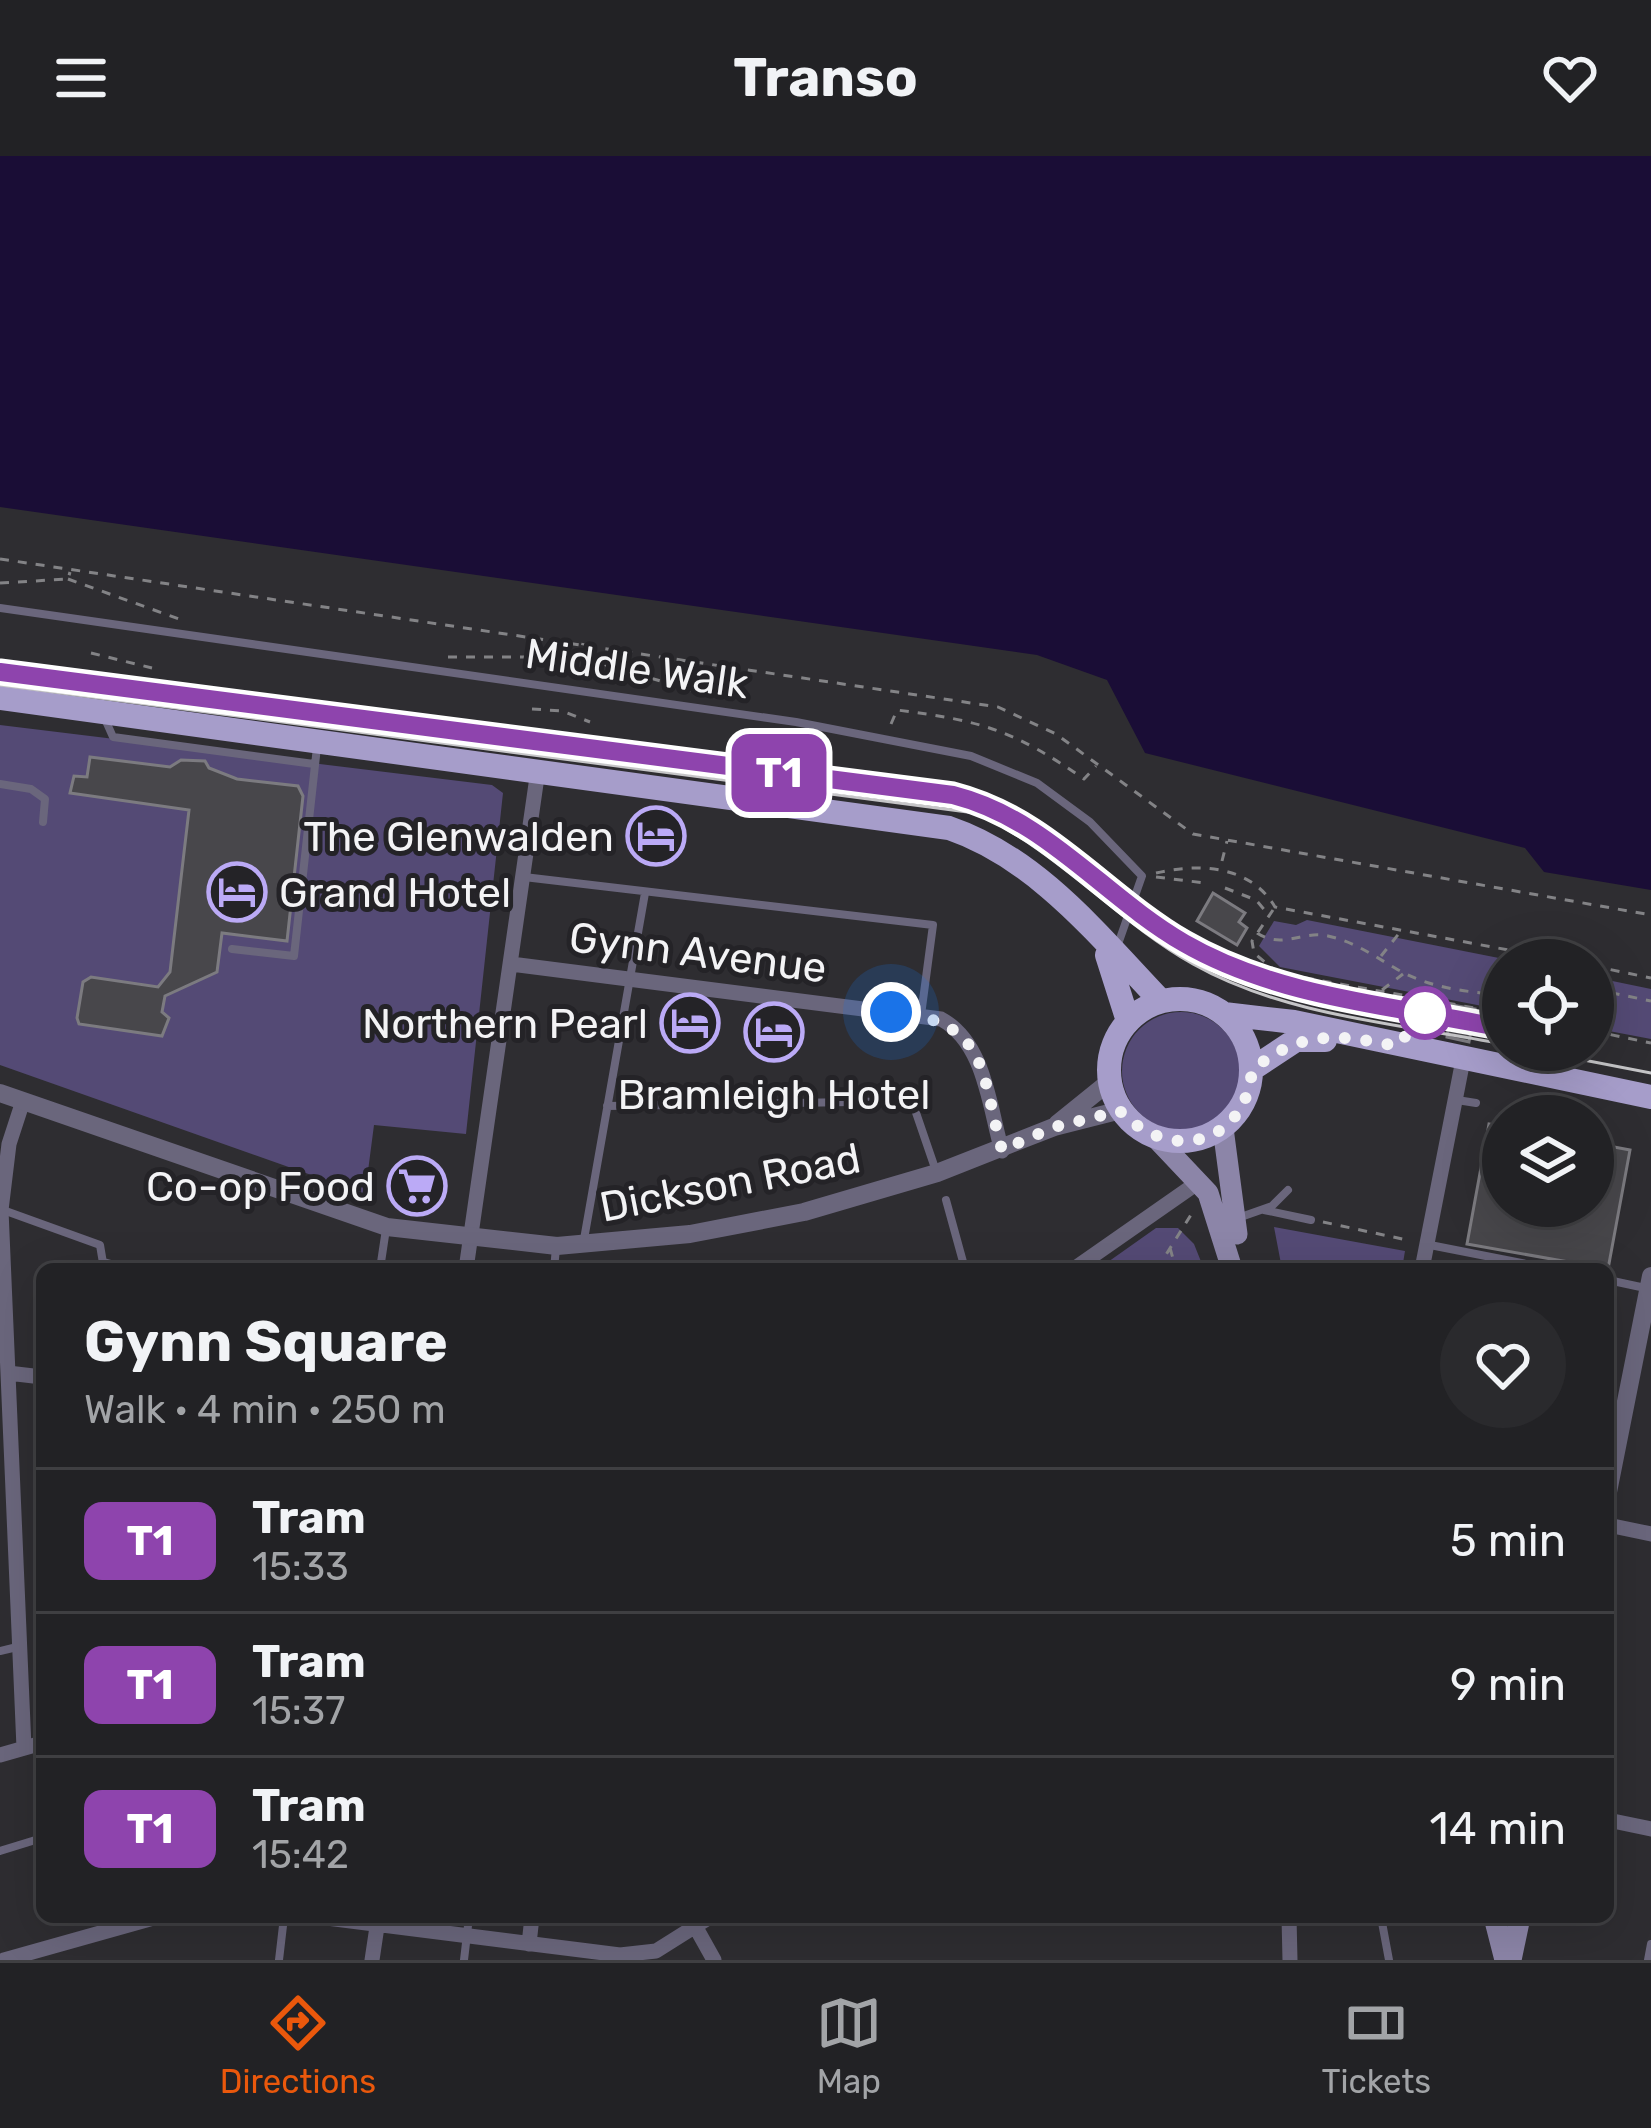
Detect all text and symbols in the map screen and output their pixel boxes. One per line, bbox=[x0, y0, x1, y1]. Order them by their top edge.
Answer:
icon: menu bbox=[48, 45, 114, 111]
icon: heart bbox=[1537, 45, 1603, 111]
text: Transo bbox=[733, 46, 918, 110]
street label: Middle Walk bbox=[522, 629, 752, 709]
line badge: T1 bbox=[725, 734, 833, 812]
text: T1 bbox=[755, 748, 803, 798]
hotel icon: The Glenwalden bbox=[625, 805, 687, 867]
place label: The Glenwalden bbox=[303, 812, 614, 862]
hotel icon: Grand Hotel bbox=[206, 861, 268, 923]
place label: Grand Hotel bbox=[279, 868, 511, 918]
street label: Gynn Avenue bbox=[566, 912, 829, 994]
map controls bbox=[1482, 939, 1614, 1227]
button: locate bbox=[1482, 939, 1614, 1071]
your location bbox=[861, 982, 921, 1042]
unlabelled marker bbox=[1400, 988, 1450, 1038]
hotel icon: Northern Pearl bbox=[659, 992, 721, 1054]
place label: Northern Pearl bbox=[362, 999, 648, 1049]
hotel icon: Bramleigh Hotel bbox=[743, 1001, 805, 1063]
place label: Bramleigh Hotel bbox=[617, 1070, 931, 1120]
button: layers bbox=[1482, 1095, 1614, 1227]
street label: Dickson Road bbox=[596, 1133, 865, 1233]
supermarket icon: Co-op Food bbox=[386, 1155, 448, 1217]
place label: Co-op Food bbox=[146, 1162, 375, 1212]
button: heart bbox=[1440, 1302, 1566, 1428]
text: Gynn Square bbox=[84, 1308, 448, 1375]
text: Walk · 4 min · 250 m bbox=[84, 1387, 446, 1433]
text: Tram bbox=[252, 1491, 366, 1544]
text: 5 min bbox=[1450, 1514, 1566, 1567]
text: T1 bbox=[126, 1516, 174, 1566]
text: 15:33 bbox=[252, 1544, 349, 1590]
text: Tram bbox=[252, 1635, 366, 1688]
text: 9 min bbox=[1450, 1658, 1566, 1711]
text: T1 bbox=[126, 1660, 174, 1710]
text: 15:37 bbox=[252, 1688, 345, 1734]
text: Tram bbox=[252, 1779, 366, 1832]
text: 14 min bbox=[1430, 1802, 1566, 1855]
text: T1 bbox=[126, 1804, 174, 1854]
text: 15:42 bbox=[252, 1832, 349, 1878]
tab: Directions bbox=[220, 1990, 376, 2101]
tab: Map bbox=[816, 1990, 882, 2101]
tab: Tickets bbox=[1322, 1990, 1431, 2101]

